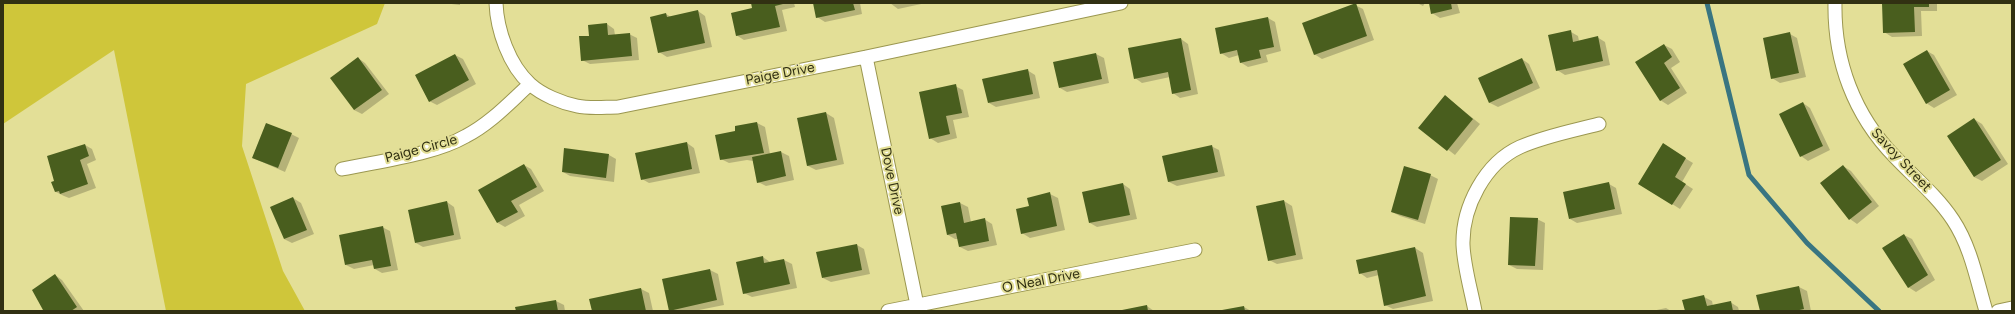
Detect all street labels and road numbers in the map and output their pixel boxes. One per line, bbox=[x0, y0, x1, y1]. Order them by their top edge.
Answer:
street label: Paige Drive bbox=[744, 59, 816, 89]
street label: Savoy Street bbox=[1867, 125, 1935, 195]
street label: Paige Circle bbox=[383, 131, 459, 167]
street label: Dove Drive bbox=[877, 146, 907, 216]
street label: O Neal Drive bbox=[1001, 265, 1081, 297]

